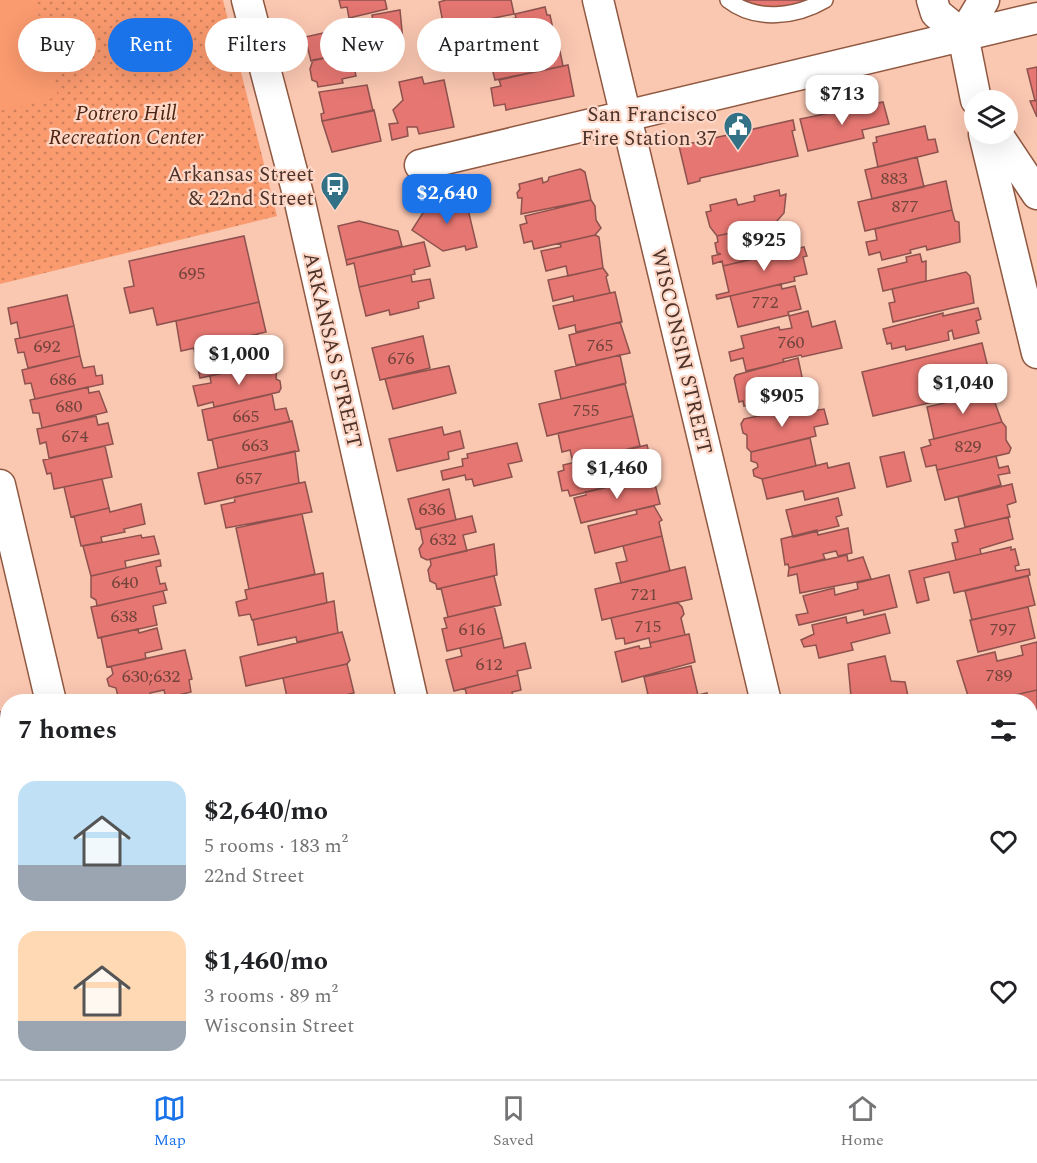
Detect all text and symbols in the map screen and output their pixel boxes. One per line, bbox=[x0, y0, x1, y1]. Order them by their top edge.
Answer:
chip: Buy bbox=[18, 18, 96, 72]
chip: Rent bbox=[108, 18, 193, 72]
chip: Filters bbox=[205, 18, 308, 72]
chip: New bbox=[320, 18, 405, 72]
chip: Apartment bbox=[417, 18, 561, 72]
pin: $713 bbox=[806, 75, 878, 126]
text: $713 bbox=[820, 79, 864, 109]
map controls bbox=[964, 90, 1018, 144]
button: layers bbox=[964, 90, 1018, 144]
park label: Potrero Hill Recreation Center bbox=[48, 98, 204, 154]
place label: San Francisco Fire Station 37 bbox=[581, 99, 717, 155]
public building icon: San Francisco Fire Station 37 bbox=[722, 110, 754, 152]
place label: Arkansas Street & 22nd Street bbox=[167, 159, 314, 215]
house number: 883 bbox=[881, 165, 908, 192]
bus stop icon: Arkansas Street & 22nd Street bbox=[319, 170, 351, 212]
pin: $2,640 bbox=[398, 174, 496, 225]
text: $2,640 bbox=[416, 178, 478, 208]
house number: 877 bbox=[892, 193, 919, 220]
pin: $925 bbox=[728, 221, 800, 272]
text: $925 bbox=[742, 225, 786, 255]
street label: WISCONSIN STREET bbox=[642, 245, 720, 458]
street label: ARKANSAS STREET bbox=[294, 249, 370, 451]
house number: 695 bbox=[179, 260, 206, 287]
house number: 772 bbox=[752, 289, 779, 316]
house number: 760 bbox=[778, 329, 805, 356]
house number: 765 bbox=[587, 332, 614, 359]
house number: 692 bbox=[34, 333, 61, 360]
pin: $1,000 bbox=[190, 335, 288, 386]
text: $1,000 bbox=[208, 339, 270, 369]
house number: 676 bbox=[388, 345, 415, 372]
pin: $1,040 bbox=[914, 364, 1012, 415]
house number: 686 bbox=[50, 366, 77, 393]
text: $1,040 bbox=[932, 368, 994, 398]
pin: $905 bbox=[746, 377, 818, 428]
text: $905 bbox=[760, 381, 804, 411]
house number: 680 bbox=[56, 393, 83, 420]
house number: 755 bbox=[573, 397, 600, 424]
house number: 665 bbox=[233, 403, 260, 430]
house number: 674 bbox=[62, 423, 89, 450]
house number: 663 bbox=[242, 432, 269, 459]
house number: 829 bbox=[955, 433, 982, 460]
pin: $1,460 bbox=[568, 449, 666, 500]
text: $1,460 bbox=[586, 453, 648, 483]
house number: 657 bbox=[236, 465, 263, 492]
house number: 636 bbox=[419, 496, 446, 523]
house number: 632 bbox=[430, 526, 457, 553]
house number: 640 bbox=[112, 569, 139, 596]
house number: 721 bbox=[631, 581, 658, 608]
house number: 638 bbox=[111, 603, 138, 630]
house number: 715 bbox=[635, 613, 662, 640]
house number: 616 bbox=[459, 616, 486, 643]
house number: 797 bbox=[990, 616, 1017, 643]
house number: 612 bbox=[476, 651, 503, 678]
house number: 789 bbox=[986, 662, 1013, 689]
house number: 630;632 bbox=[122, 663, 180, 690]
text: 7 homes bbox=[18, 710, 117, 750]
icon: filters bbox=[987, 714, 1020, 747]
text: $2,640/mo bbox=[204, 791, 328, 831]
icon: home bbox=[66, 805, 138, 877]
icon: heart bbox=[987, 825, 1020, 858]
text: 5 rooms · 183 m² bbox=[204, 831, 348, 861]
text: 22nd Street bbox=[204, 861, 304, 891]
text: $1,460/mo bbox=[204, 941, 328, 981]
icon: home bbox=[66, 955, 138, 1027]
icon: heart bbox=[987, 975, 1020, 1008]
text: 3 rooms · 89 m² bbox=[204, 981, 338, 1011]
text: Wisconsin Street bbox=[204, 1011, 354, 1041]
tab: Map bbox=[153, 1092, 186, 1152]
tab: Saved bbox=[493, 1092, 534, 1152]
tab: Home bbox=[841, 1092, 884, 1152]

